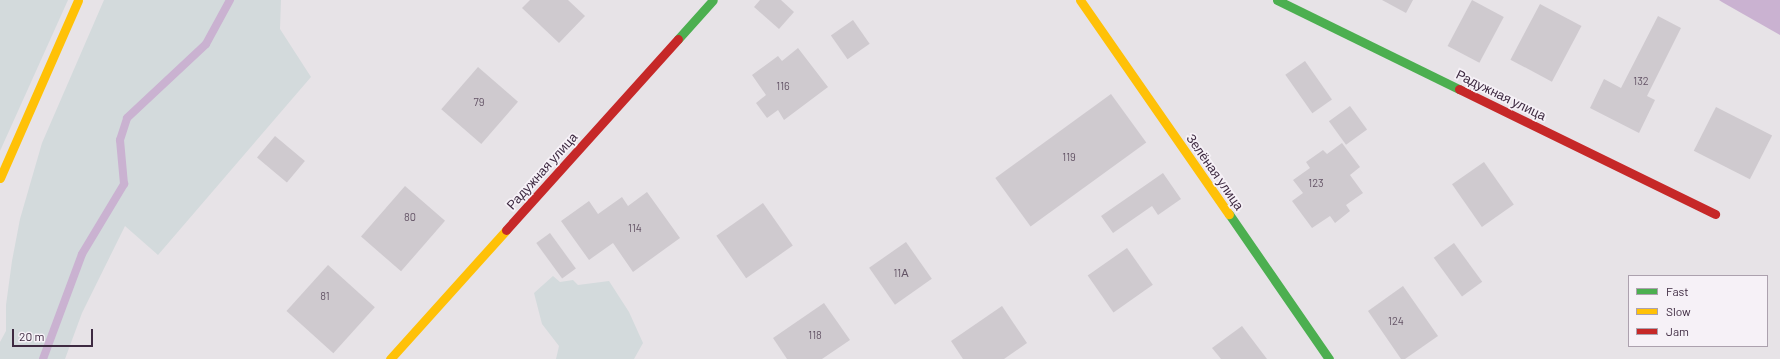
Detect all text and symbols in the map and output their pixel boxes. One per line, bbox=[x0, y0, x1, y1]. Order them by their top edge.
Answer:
street label: Радужная улица bbox=[1453, 66, 1549, 124]
house number: 132 bbox=[1633, 74, 1649, 88]
house number: 116 bbox=[776, 79, 790, 93]
house number: 79 bbox=[474, 95, 484, 109]
street label: Радужная улица bbox=[503, 129, 581, 213]
street label: Зелёная улица bbox=[1183, 131, 1247, 213]
house number: 119 bbox=[1062, 150, 1076, 164]
house number: 123 bbox=[1308, 176, 1324, 190]
house number: 80 bbox=[404, 210, 416, 224]
house number: 114 bbox=[628, 221, 642, 235]
house number: 11А bbox=[893, 266, 909, 280]
legend bbox=[1628, 275, 1768, 347]
text: Fast bbox=[1666, 284, 1689, 298]
house number: 81 bbox=[320, 289, 330, 303]
text: Slow bbox=[1666, 304, 1691, 318]
house number: 124 bbox=[1388, 314, 1404, 328]
scale bar bbox=[14, 321, 95, 347]
text: Jam bbox=[1666, 324, 1689, 338]
house number: 118 bbox=[808, 328, 822, 342]
text: 20 m bbox=[19, 329, 45, 343]

